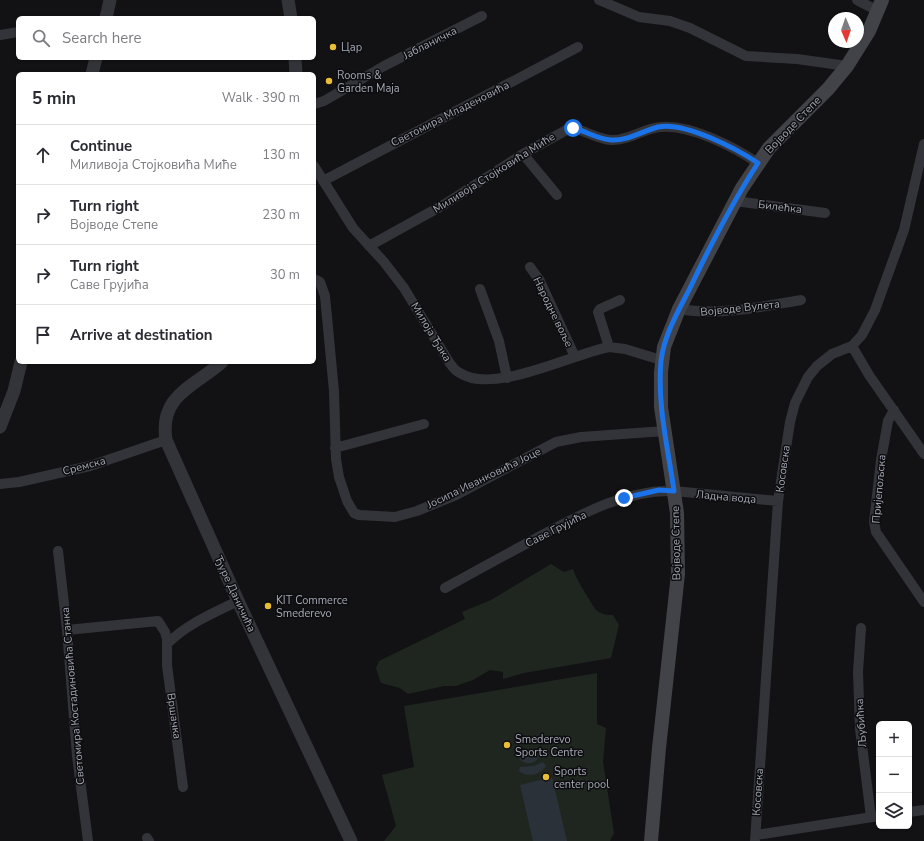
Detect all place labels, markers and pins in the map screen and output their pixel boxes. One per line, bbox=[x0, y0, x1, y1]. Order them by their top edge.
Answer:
place label: Цар bbox=[341, 40, 362, 55]
marker: Цар bbox=[328, 42, 338, 52]
place label: Rooms & Garden Maja bbox=[337, 68, 400, 96]
marker: Rooms & Garden Maja bbox=[324, 76, 334, 86]
place label: KIT Commerce Smederevo bbox=[276, 593, 348, 621]
marker: KIT Commerce Smederevo bbox=[263, 601, 273, 611]
place label: Smederevo Sports Centre bbox=[515, 732, 583, 760]
marker: Smederevo Sports Centre bbox=[502, 740, 512, 750]
place label: Sports center pool bbox=[554, 764, 610, 792]
marker: Sports center pool bbox=[541, 772, 551, 782]

